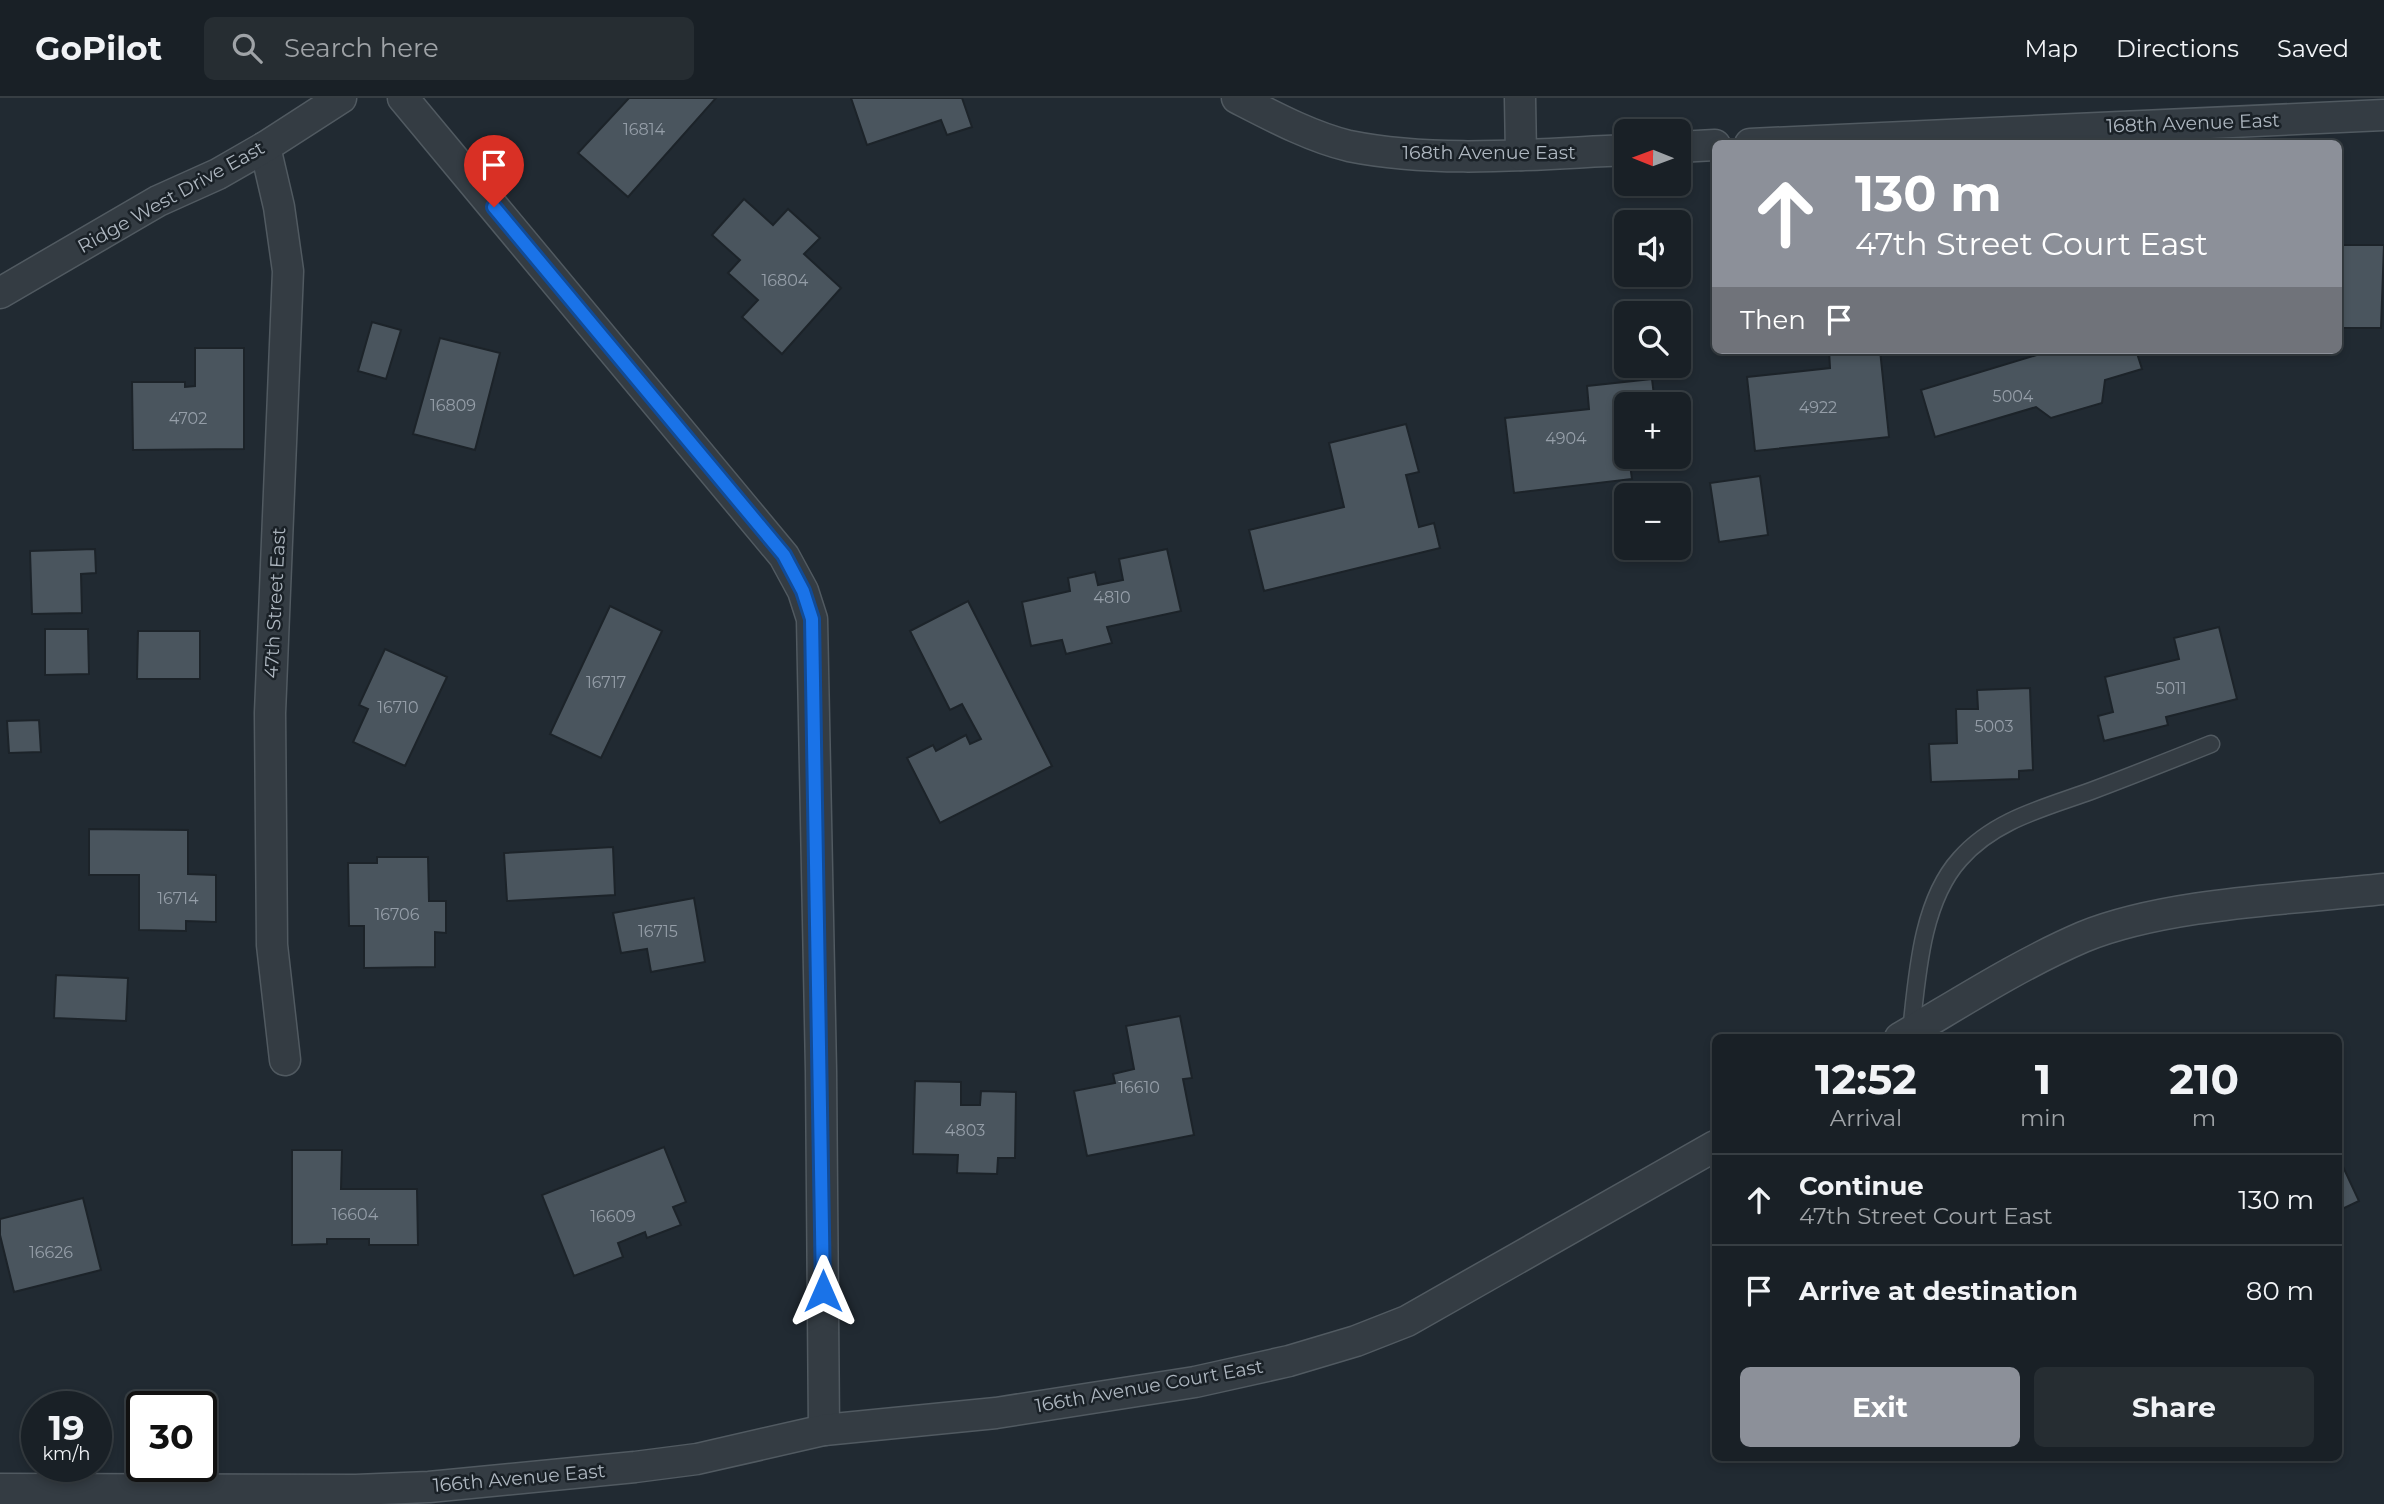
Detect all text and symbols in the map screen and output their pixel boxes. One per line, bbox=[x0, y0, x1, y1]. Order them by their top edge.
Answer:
search box bbox=[204, 17, 694, 80]
text: GoPilot bbox=[35, 28, 162, 68]
icon: search bbox=[228, 29, 266, 67]
text: Search here bbox=[284, 32, 439, 64]
text: Map bbox=[2025, 34, 2078, 63]
text: Directions bbox=[2116, 34, 2239, 63]
text: Saved bbox=[2277, 34, 2349, 63]
street label: 168th Avenue East bbox=[2106, 108, 2280, 138]
north arrow bbox=[1614, 119, 1690, 196]
map controls bbox=[1614, 119, 1691, 560]
house number: 16814 bbox=[623, 120, 665, 139]
pin bbox=[464, 135, 524, 207]
street label: Ridge West Drive East bbox=[73, 136, 269, 258]
street label: 168th Avenue East bbox=[1402, 141, 1576, 164]
icon: arrive bbox=[475, 146, 513, 184]
text: 130 m bbox=[1855, 164, 2002, 223]
icon: ahead bbox=[1740, 168, 1831, 259]
button: sound bbox=[1614, 210, 1691, 287]
text: 47th Street Court East bbox=[1855, 224, 2208, 263]
house number: 16804 bbox=[762, 271, 809, 290]
button: search bbox=[1614, 301, 1691, 378]
icon: arrive bbox=[1820, 301, 1858, 339]
text: Then bbox=[1740, 304, 1806, 336]
house number: 5004 bbox=[1993, 387, 2034, 406]
button: + bbox=[1614, 392, 1691, 469]
house number: 16809 bbox=[430, 396, 476, 415]
house number: 4922 bbox=[1799, 398, 1837, 417]
house number: 4702 bbox=[169, 409, 207, 428]
house number: 4904 bbox=[1545, 429, 1587, 448]
button: − bbox=[1614, 483, 1691, 560]
street label: 47th Street East bbox=[260, 527, 290, 679]
house number: 4810 bbox=[1093, 588, 1131, 607]
house number: 16717 bbox=[586, 673, 626, 692]
house number: 5011 bbox=[2155, 679, 2187, 698]
house number: 16710 bbox=[377, 698, 419, 717]
house number: 5003 bbox=[1974, 717, 2014, 736]
house number: 16714 bbox=[157, 889, 199, 908]
house number: 16706 bbox=[375, 905, 420, 924]
house number: 16715 bbox=[638, 922, 678, 941]
text: 12:52 bbox=[1815, 1053, 1917, 1105]
text: 1 bbox=[2035, 1053, 2051, 1105]
text: 210 bbox=[2169, 1053, 2239, 1105]
house number: 16610 bbox=[1118, 1078, 1160, 1097]
text: Arrival bbox=[1830, 1104, 1902, 1132]
text: min bbox=[2020, 1104, 2066, 1132]
text: m bbox=[2192, 1104, 2216, 1132]
house number: 4803 bbox=[945, 1121, 985, 1140]
text: Continue bbox=[1799, 1170, 1924, 1202]
icon: ahead bbox=[1740, 1181, 1778, 1219]
text: 130 m bbox=[2238, 1184, 2314, 1216]
text: 47th Street Court East bbox=[1799, 1202, 2053, 1230]
house number: 16604 bbox=[332, 1205, 379, 1224]
house number: 16609 bbox=[590, 1207, 636, 1226]
house number: 16626 bbox=[29, 1243, 73, 1262]
position arrow bbox=[786, 1254, 860, 1328]
icon: arrive bbox=[1740, 1272, 1778, 1310]
text: Arrive at destination bbox=[1799, 1275, 2078, 1307]
text: 80 m bbox=[2246, 1275, 2314, 1307]
street label: 166th Avenue Court East bbox=[1033, 1355, 1265, 1417]
button: Exit bbox=[1740, 1367, 2020, 1447]
button: Share bbox=[2034, 1367, 2314, 1447]
speed limit sign: 30 bbox=[126, 1391, 217, 1482]
text: 19 bbox=[48, 1406, 85, 1449]
text: km/h bbox=[42, 1443, 91, 1465]
street label: 166th Avenue East bbox=[432, 1459, 606, 1497]

